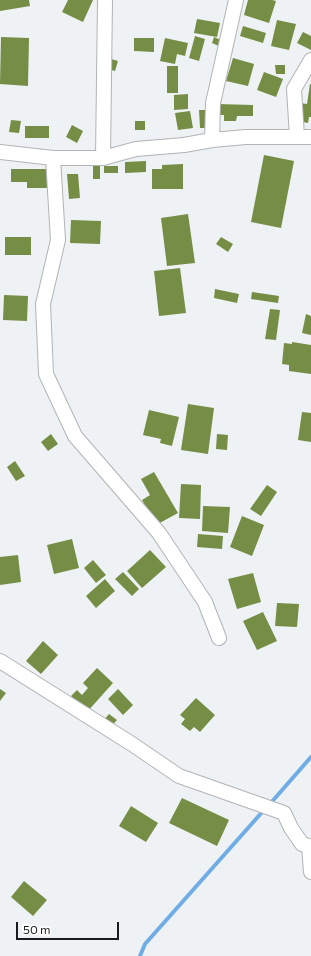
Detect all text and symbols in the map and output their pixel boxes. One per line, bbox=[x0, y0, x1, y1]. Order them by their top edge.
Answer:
scale bar bbox=[18, 914, 121, 940]
text: 50 m bbox=[23, 922, 51, 936]

